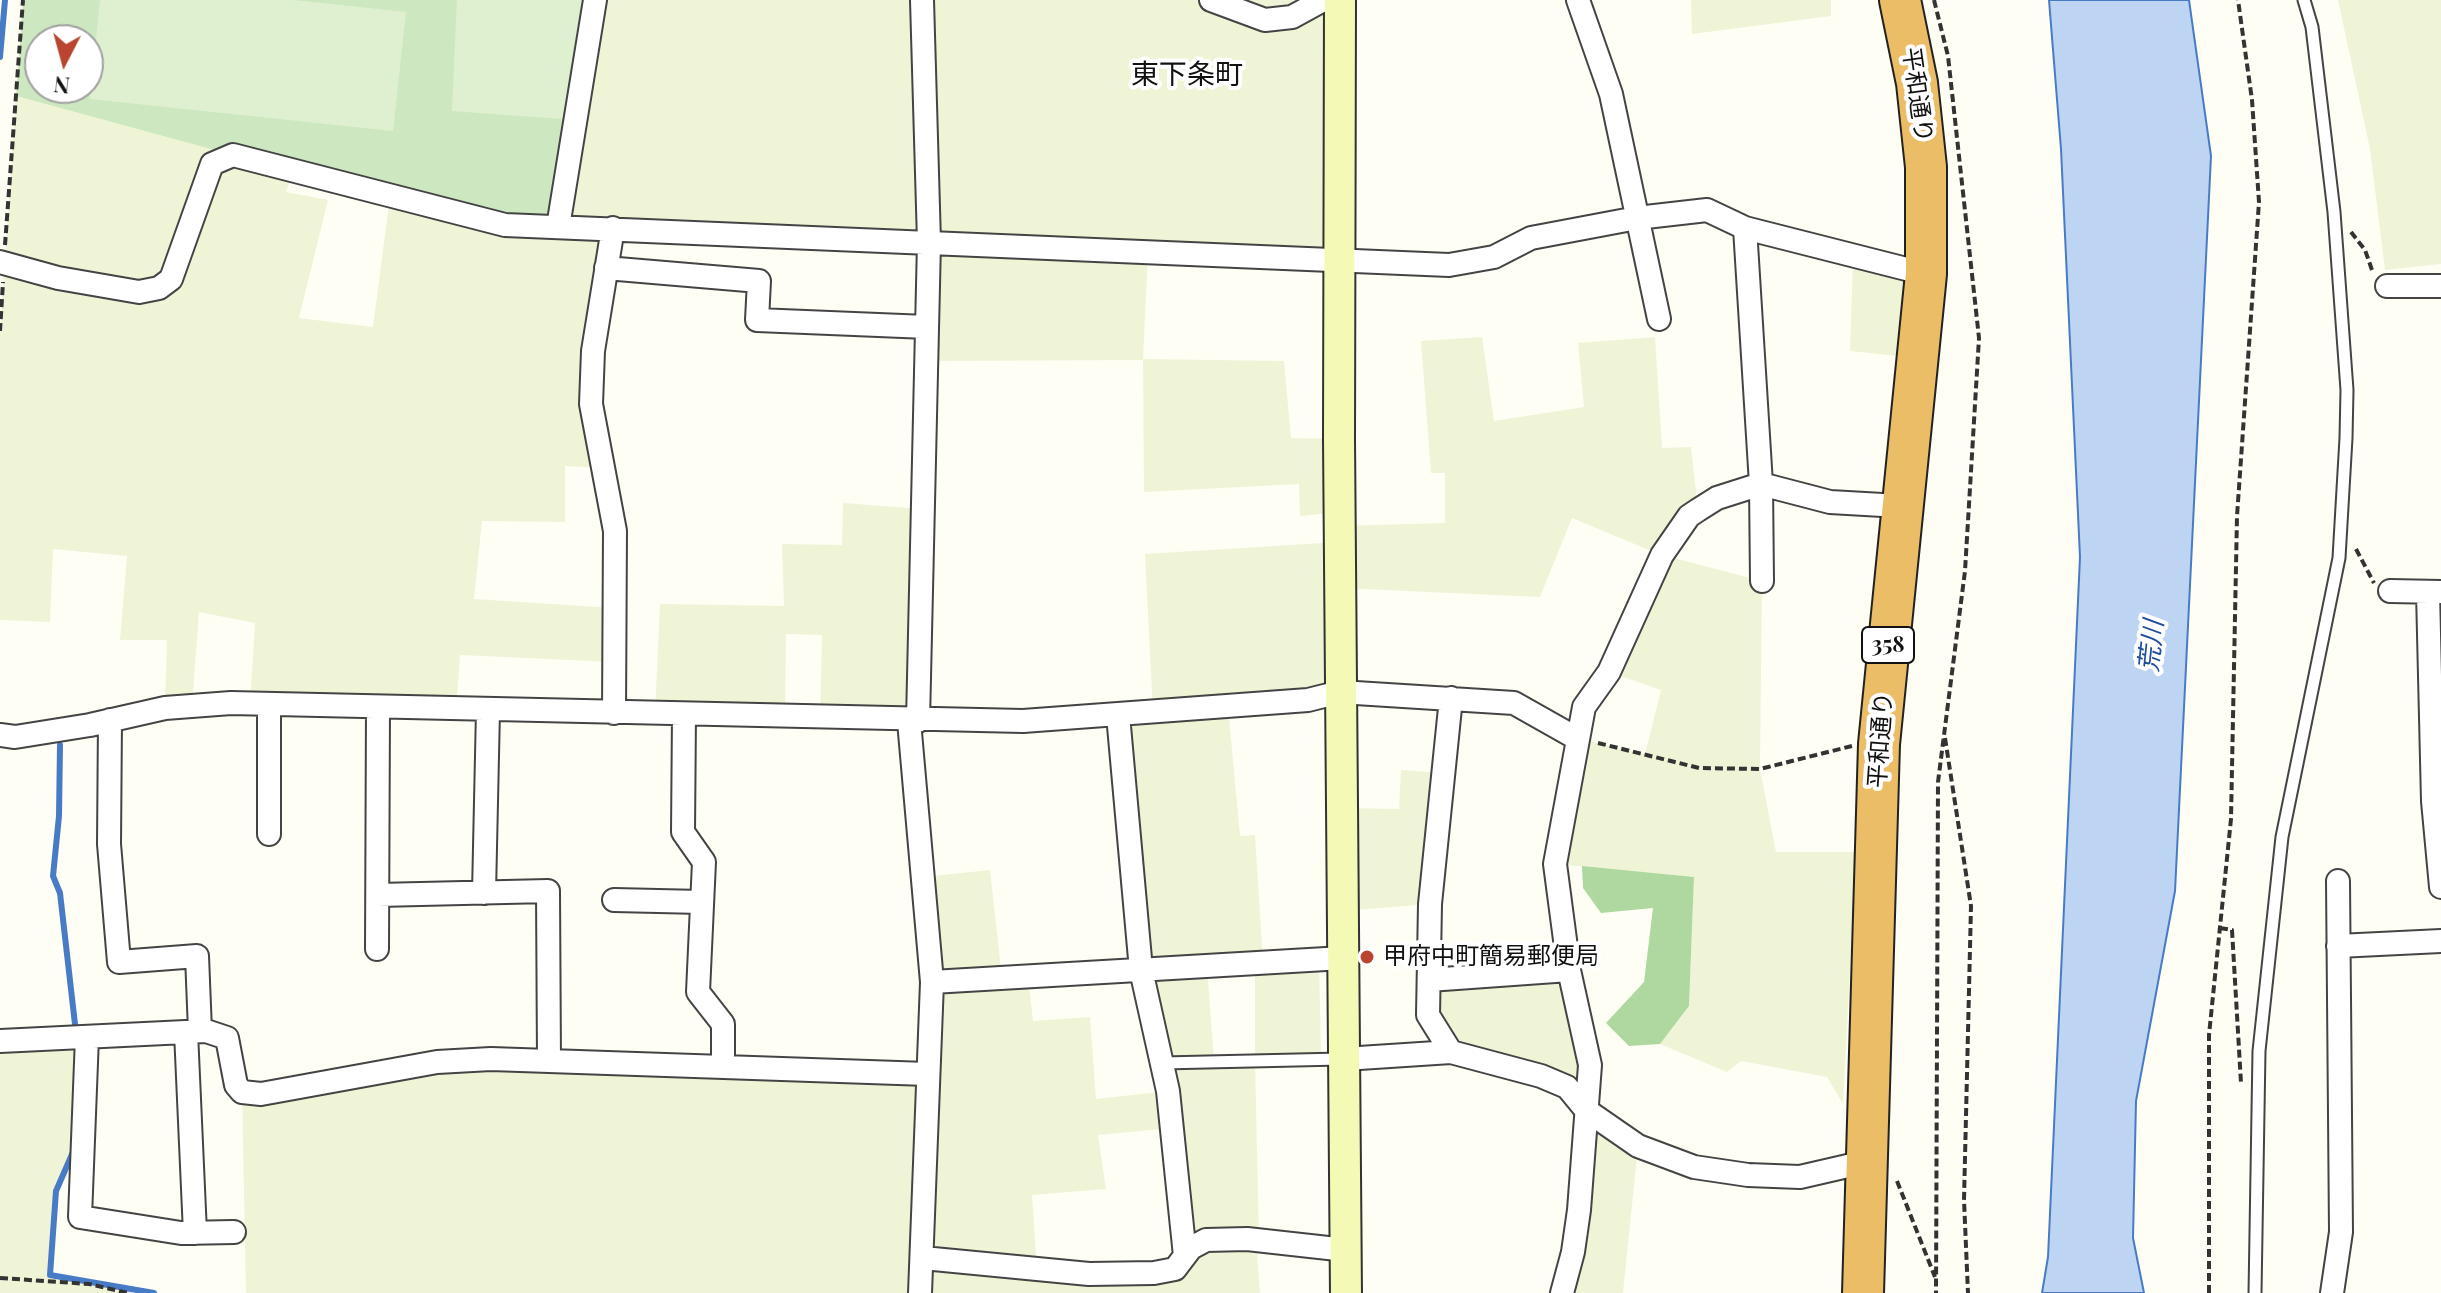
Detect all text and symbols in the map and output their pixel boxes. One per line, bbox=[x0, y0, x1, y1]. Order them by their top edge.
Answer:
north arrow bbox=[24, 24, 104, 104]
street label: 平和通り bbox=[1896, 45, 1938, 145]
district label: 東下条町 bbox=[1131, 58, 1243, 92]
text: N bbox=[52, 70, 71, 102]
water label: 荒川 bbox=[2134, 619, 2170, 673]
road number: 358 bbox=[1862, 627, 1914, 663]
street label: 平和通り bbox=[1863, 691, 1899, 789]
place label: 甲府中町簡易郵便局 bbox=[1383, 943, 1599, 971]
marker: 甲府中町簡易郵便局 bbox=[1358, 948, 1376, 966]

